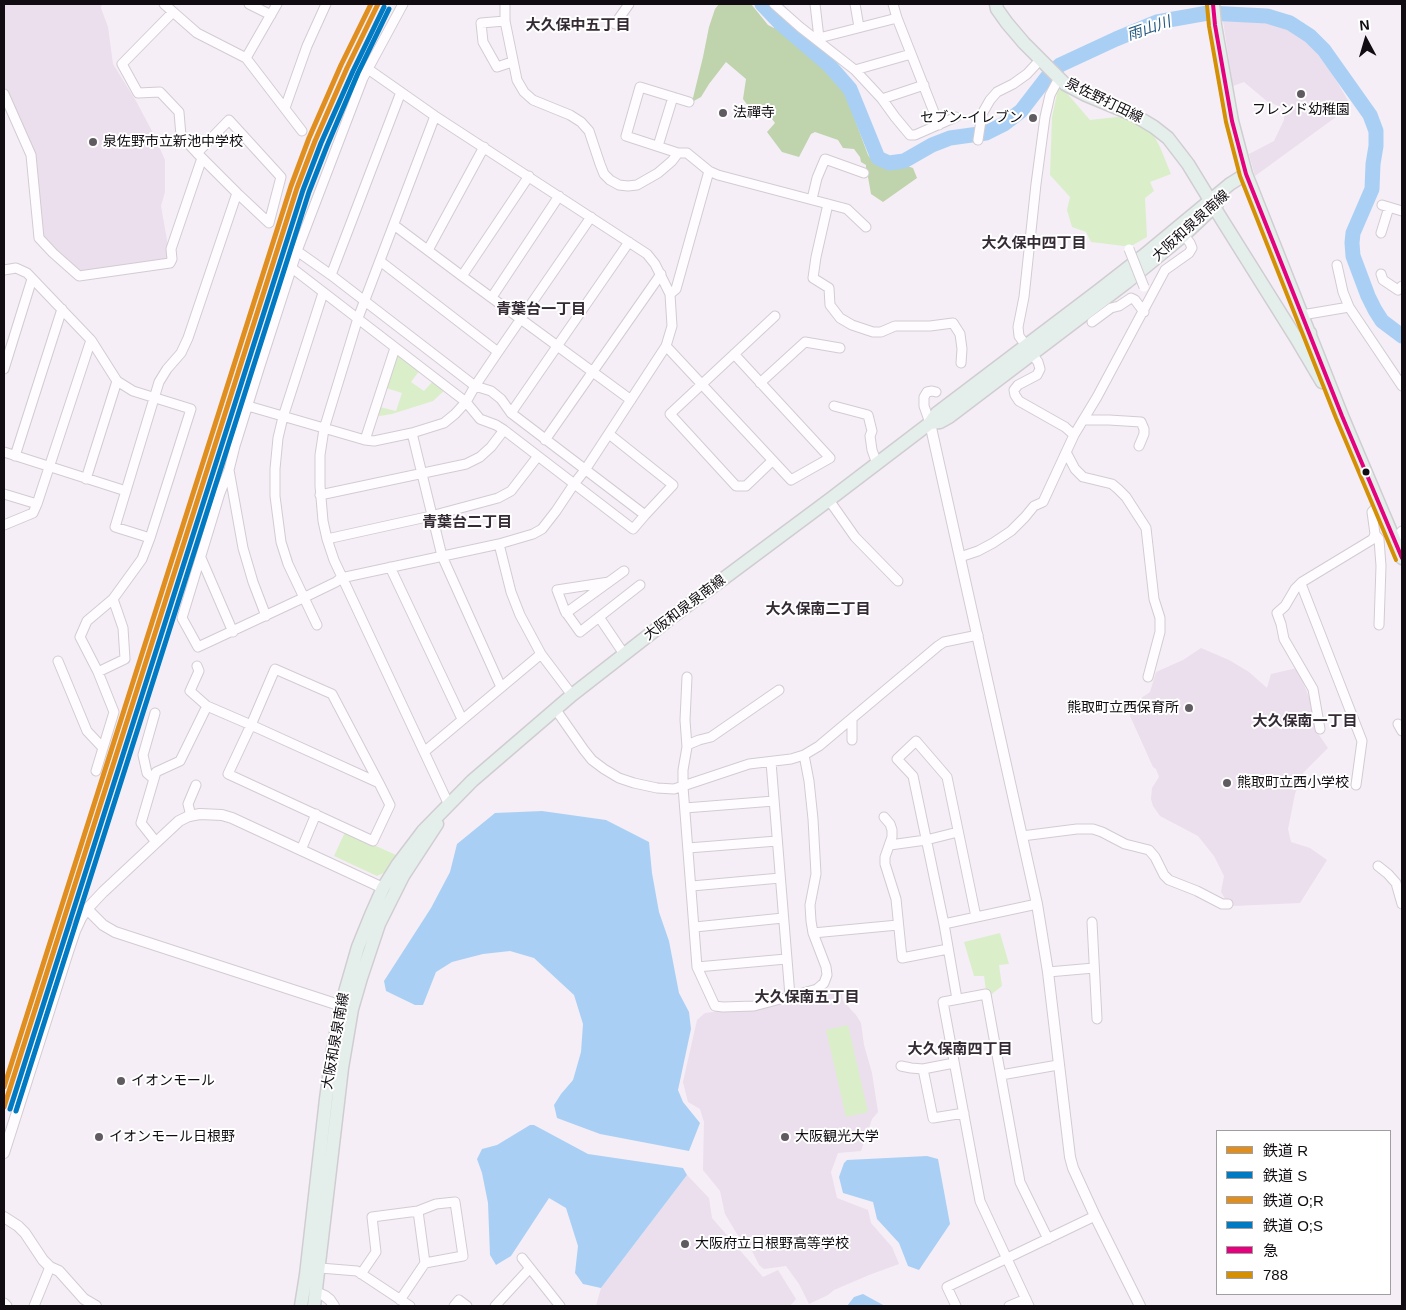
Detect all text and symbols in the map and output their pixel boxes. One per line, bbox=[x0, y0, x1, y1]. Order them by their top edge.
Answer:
water label: 雨山川 bbox=[1125, 13, 1173, 45]
north arrow bbox=[1341, 15, 1391, 65]
district label: 大久保中五丁目 bbox=[526, 17, 630, 35]
text: N bbox=[1359, 17, 1370, 34]
street label: 泉佐野打田線 bbox=[1063, 75, 1145, 127]
marker: フレンド幼稚園 bbox=[1295, 88, 1307, 100]
place label: フレンド幼稚園 bbox=[1252, 102, 1350, 118]
place label: 法禪寺 bbox=[733, 105, 775, 121]
marker: 法禪寺 bbox=[717, 107, 729, 119]
place label: セブン-イレブン bbox=[920, 110, 1023, 126]
marker: セブン-イレブン bbox=[1027, 112, 1039, 124]
place label: 泉佐野市立新池中学校 bbox=[103, 134, 243, 150]
marker: 泉佐野市立新池中学校 bbox=[87, 136, 99, 148]
street label: 大阪和泉泉南線 bbox=[1149, 187, 1233, 265]
district label: 大久保中四丁目 bbox=[982, 235, 1086, 253]
district label: 青葉台一丁目 bbox=[496, 301, 586, 319]
unlabelled marker bbox=[1361, 467, 1371, 477]
district label: 青葉台二丁目 bbox=[422, 514, 512, 532]
street label: 大阪和泉泉南線 bbox=[641, 572, 729, 644]
district label: 大久保南二丁目 bbox=[766, 601, 870, 619]
place label: 熊取町立西保育所 bbox=[1067, 700, 1179, 716]
marker: 熊取町立西保育所 bbox=[1183, 702, 1195, 714]
district label: 大久保南一丁目 bbox=[1253, 713, 1357, 731]
place label: 熊取町立西小学校 bbox=[1237, 775, 1349, 791]
marker: 熊取町立西小学校 bbox=[1221, 777, 1233, 789]
district label: 大久保南五丁目 bbox=[755, 989, 859, 1007]
street label: 大阪和泉泉南線 bbox=[319, 991, 353, 1091]
district label: 大久保南四丁目 bbox=[908, 1041, 1012, 1059]
place label: イオンモール bbox=[131, 1073, 215, 1089]
marker: イオンモール bbox=[115, 1075, 127, 1087]
place label: イオンモール日根野 bbox=[109, 1129, 235, 1145]
place label: 大阪観光大学 bbox=[795, 1129, 879, 1145]
legend bbox=[1216, 1130, 1391, 1295]
marker: イオンモール日根野 bbox=[93, 1131, 105, 1143]
marker: 大阪観光大学 bbox=[779, 1131, 791, 1143]
text: 鉄道 R bbox=[1263, 1142, 1308, 1159]
text: 鉄道 S bbox=[1263, 1167, 1307, 1184]
text: 鉄道 O;R bbox=[1263, 1192, 1324, 1209]
text: 鉄道 O;S bbox=[1263, 1217, 1323, 1234]
place label: 大阪府立日根野高等学校 bbox=[695, 1236, 849, 1252]
marker: 大阪府立日根野高等学校 bbox=[679, 1238, 691, 1250]
text: 急 bbox=[1263, 1242, 1278, 1259]
text: 788 bbox=[1263, 1266, 1288, 1283]

